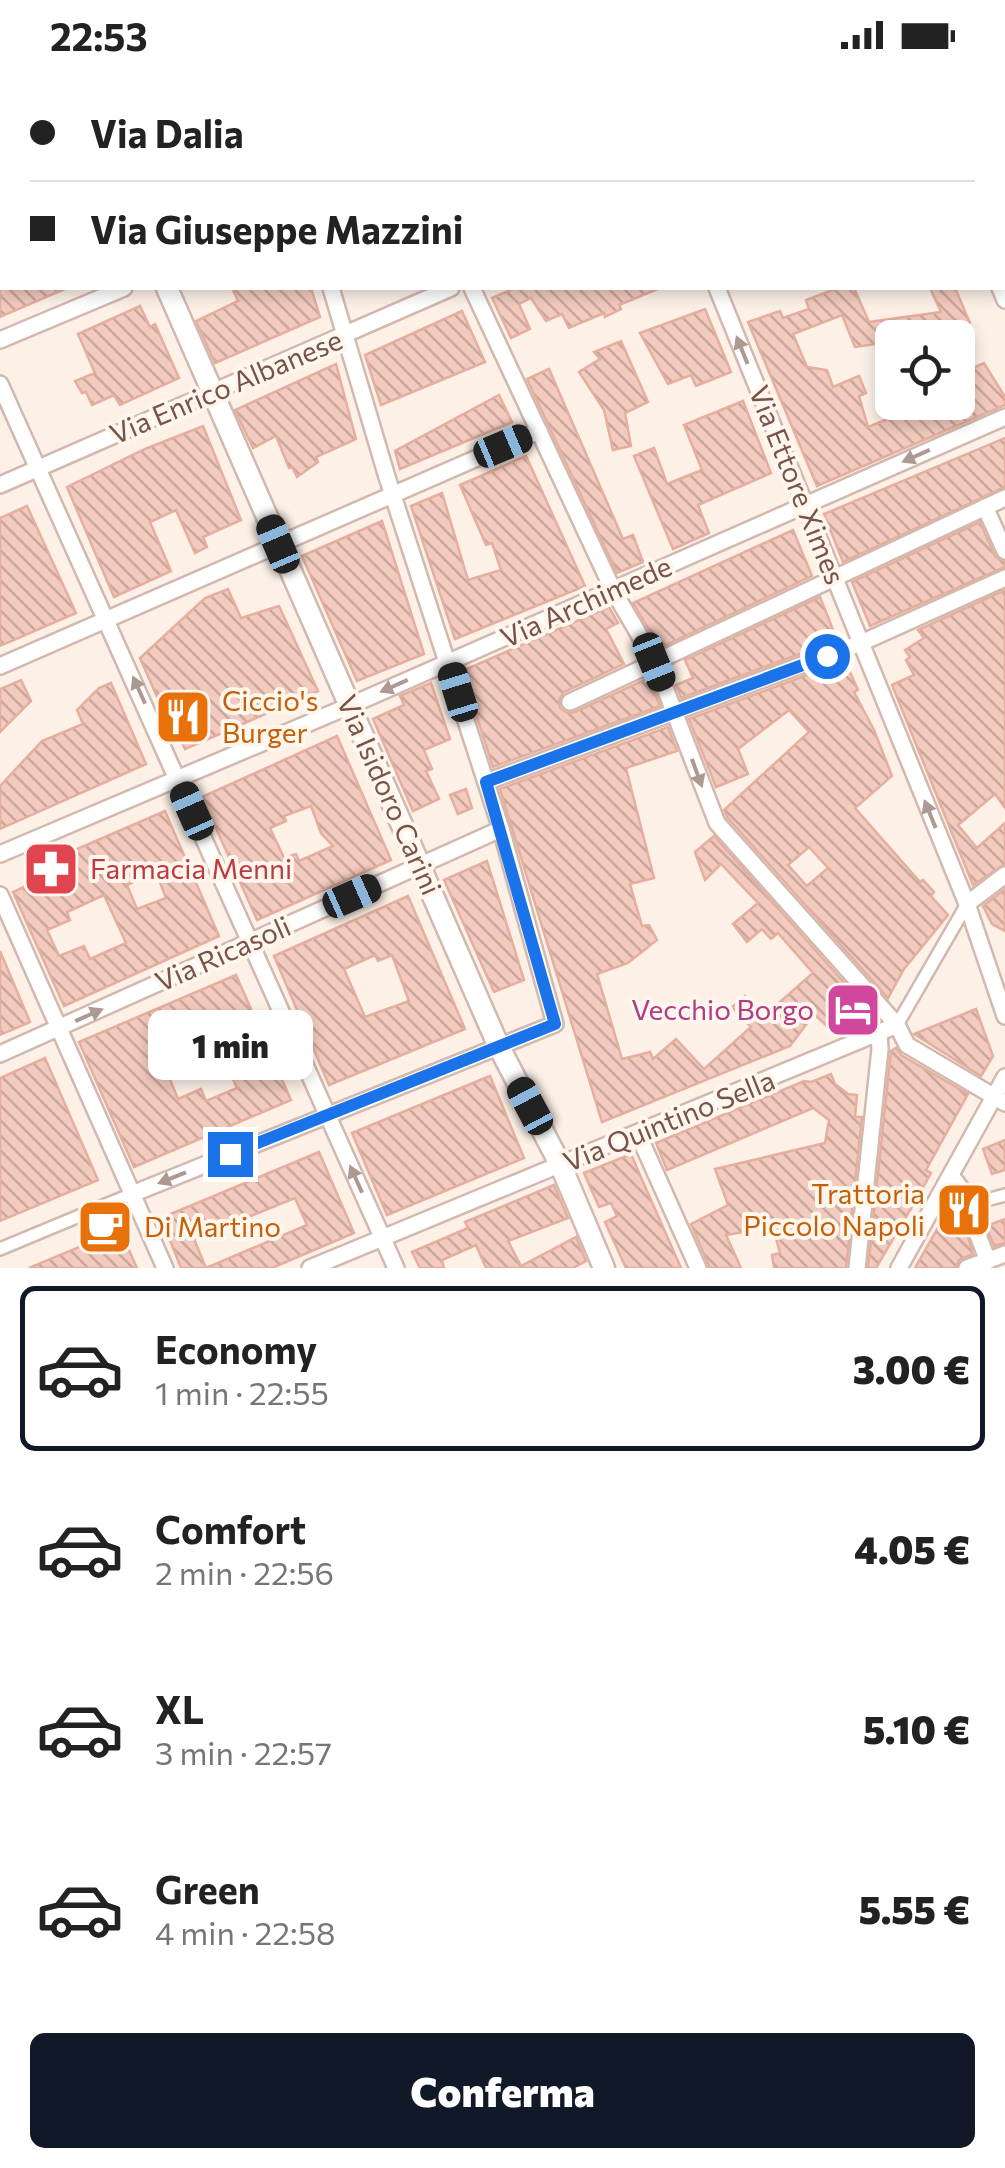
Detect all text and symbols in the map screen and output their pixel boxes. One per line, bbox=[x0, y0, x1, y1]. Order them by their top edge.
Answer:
text: 22:53 bbox=[50, 12, 148, 59]
text: Via Dalia bbox=[90, 109, 244, 156]
text: Via Giuseppe Mazzini bbox=[90, 205, 463, 252]
map controls bbox=[875, 320, 975, 420]
button: locate bbox=[875, 320, 975, 420]
street label: Via Enrico Albanese bbox=[104, 322, 347, 450]
one-way arrow bbox=[734, 335, 750, 365]
street label: Via Ettore Ximes bbox=[743, 380, 853, 589]
car bbox=[470, 420, 536, 472]
one-way arrow bbox=[901, 448, 931, 464]
car bbox=[252, 511, 304, 577]
street label: Via Archimede bbox=[495, 548, 676, 654]
car bbox=[629, 629, 679, 695]
route start bbox=[805, 634, 850, 679]
car bbox=[435, 659, 481, 725]
one-way arrow bbox=[130, 675, 147, 704]
one-way arrow bbox=[379, 678, 409, 694]
place label: Ciccio's Burger bbox=[222, 683, 318, 749]
restaurant icon: Ciccio's Burger bbox=[153, 687, 213, 747]
street label: Via Isidoro Carini bbox=[331, 689, 449, 900]
one-way arrow bbox=[690, 759, 705, 789]
car bbox=[166, 777, 218, 845]
one-way arrow bbox=[922, 799, 938, 829]
pharmacy icon: Farmacia Menni bbox=[21, 839, 81, 899]
place label: Farmacia Menni bbox=[90, 851, 292, 885]
car bbox=[318, 870, 386, 922]
street label: Via Ricasoli bbox=[150, 908, 296, 998]
hotel icon: Vecchio Borgo bbox=[823, 980, 883, 1040]
place label: Vecchio Borgo bbox=[631, 992, 814, 1026]
one-way arrow bbox=[75, 1006, 104, 1023]
callout: 1 min bbox=[148, 1009, 312, 1079]
text: 1 min bbox=[192, 1025, 269, 1065]
street label: Via Quintino Sella bbox=[558, 1062, 779, 1178]
car bbox=[503, 1072, 557, 1140]
route end bbox=[208, 1132, 253, 1177]
one-way arrow bbox=[348, 1164, 364, 1194]
one-way arrow bbox=[157, 1171, 187, 1187]
place label: Trattoria Piccolo Napoli bbox=[743, 1176, 925, 1242]
restaurant icon: Trattoria Piccolo Napoli bbox=[934, 1180, 994, 1240]
cafe icon: Di Martino bbox=[75, 1197, 135, 1257]
place label: Di Martino bbox=[144, 1209, 281, 1243]
icon: car bbox=[35, 1324, 125, 1414]
text: Economy bbox=[155, 1325, 317, 1372]
text: 3.00 € bbox=[853, 1345, 970, 1392]
text: 1 min · 22:55 bbox=[155, 1372, 329, 1412]
icon: car bbox=[35, 1504, 125, 1594]
text: Comfort bbox=[155, 1505, 306, 1552]
text: 4.05 € bbox=[854, 1525, 970, 1572]
text: 2 min · 22:56 bbox=[155, 1552, 334, 1592]
icon: car bbox=[35, 1684, 125, 1774]
text: XL bbox=[155, 1685, 204, 1732]
text: 5.10 € bbox=[863, 1705, 970, 1752]
text: 3 min · 22:57 bbox=[155, 1732, 332, 1772]
icon: car bbox=[35, 1864, 125, 1954]
text: Green bbox=[155, 1865, 260, 1912]
text: 5.55 € bbox=[859, 1885, 970, 1932]
text: 4 min · 22:58 bbox=[155, 1912, 335, 1952]
button: Conferma bbox=[30, 2033, 975, 2148]

